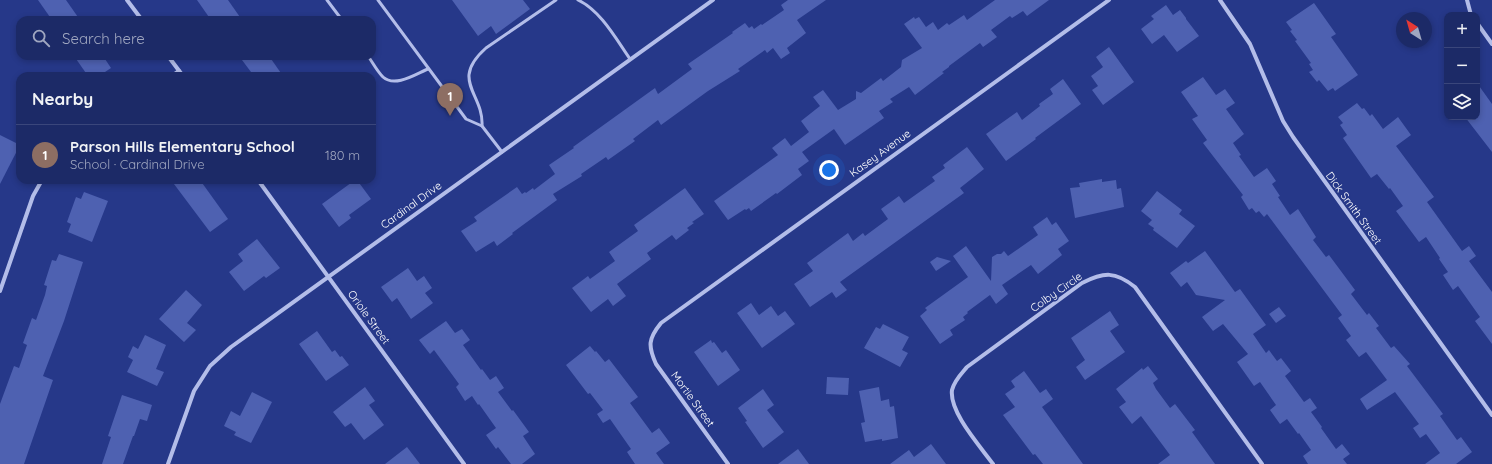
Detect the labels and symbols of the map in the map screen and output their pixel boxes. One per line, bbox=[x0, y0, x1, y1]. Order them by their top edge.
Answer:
north arrow bbox=[1396, 12, 1432, 48]
pin: 1 bbox=[437, 83, 463, 116]
street label: Kasey Avenue bbox=[847, 126, 913, 180]
your location bbox=[819, 160, 839, 180]
street label: Dick Smith Street bbox=[1323, 169, 1385, 247]
street label: Cardinal Drive bbox=[378, 178, 444, 232]
street label: Colby Circle bbox=[1027, 269, 1085, 315]
street label: Oriole Street bbox=[345, 287, 393, 347]
street label: Mortie Street bbox=[668, 368, 718, 430]

